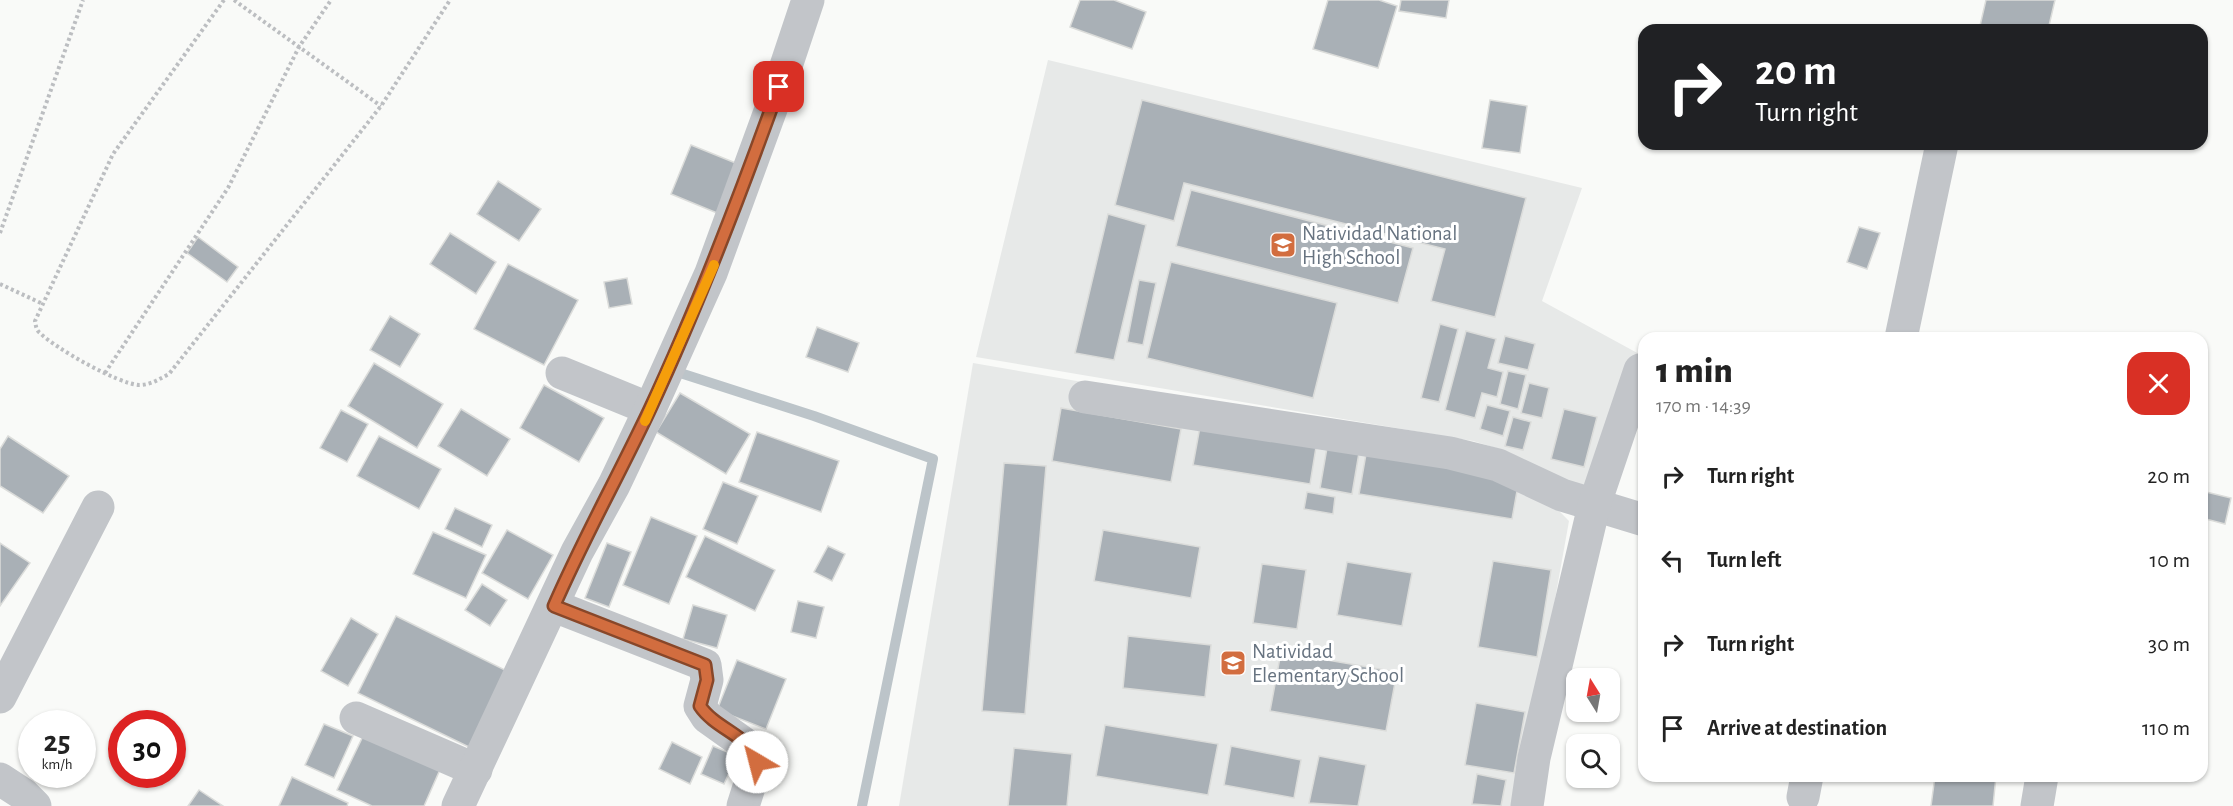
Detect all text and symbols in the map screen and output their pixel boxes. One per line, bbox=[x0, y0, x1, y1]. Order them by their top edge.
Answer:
icon: right bbox=[1656, 48, 1734, 126]
text: 20 m bbox=[1755, 50, 1837, 92]
pin bbox=[753, 61, 804, 112]
icon: arrive bbox=[762, 70, 795, 103]
text: Turn right bbox=[1755, 99, 1858, 126]
place label: Natividad National High School bbox=[1302, 223, 1457, 268]
school or university icon: Natividad National High School bbox=[1268, 230, 1298, 260]
button: close bbox=[2127, 352, 2190, 415]
text: 1 min bbox=[1656, 353, 1733, 389]
text: 170 m · 14:39 bbox=[1656, 396, 1751, 416]
icon: right bbox=[1656, 460, 1689, 493]
text: Turn right bbox=[1707, 465, 1794, 487]
text: 20 m bbox=[2147, 465, 2190, 487]
icon: left bbox=[1656, 544, 1689, 577]
text: Turn left bbox=[1707, 549, 1781, 571]
text: 10 m bbox=[2150, 549, 2190, 571]
icon: right bbox=[1656, 628, 1689, 661]
text: Turn right bbox=[1707, 633, 1794, 655]
text: 30 m bbox=[2148, 633, 2190, 655]
place label: Natividad Elementary School bbox=[1252, 641, 1404, 686]
school or university icon: Natividad Elementary School bbox=[1218, 648, 1248, 678]
north arrow bbox=[1566, 668, 1620, 722]
map controls bbox=[1566, 668, 1620, 788]
speed limit sign: 30 bbox=[108, 710, 186, 788]
icon: arrive bbox=[1656, 712, 1689, 745]
text: Arrive at destination bbox=[1707, 717, 1887, 739]
text: 110 m bbox=[2142, 717, 2190, 739]
text: 25 bbox=[43, 727, 71, 757]
position arrow bbox=[725, 730, 789, 794]
button: search bbox=[1566, 734, 1620, 788]
text: km/h bbox=[42, 757, 72, 772]

